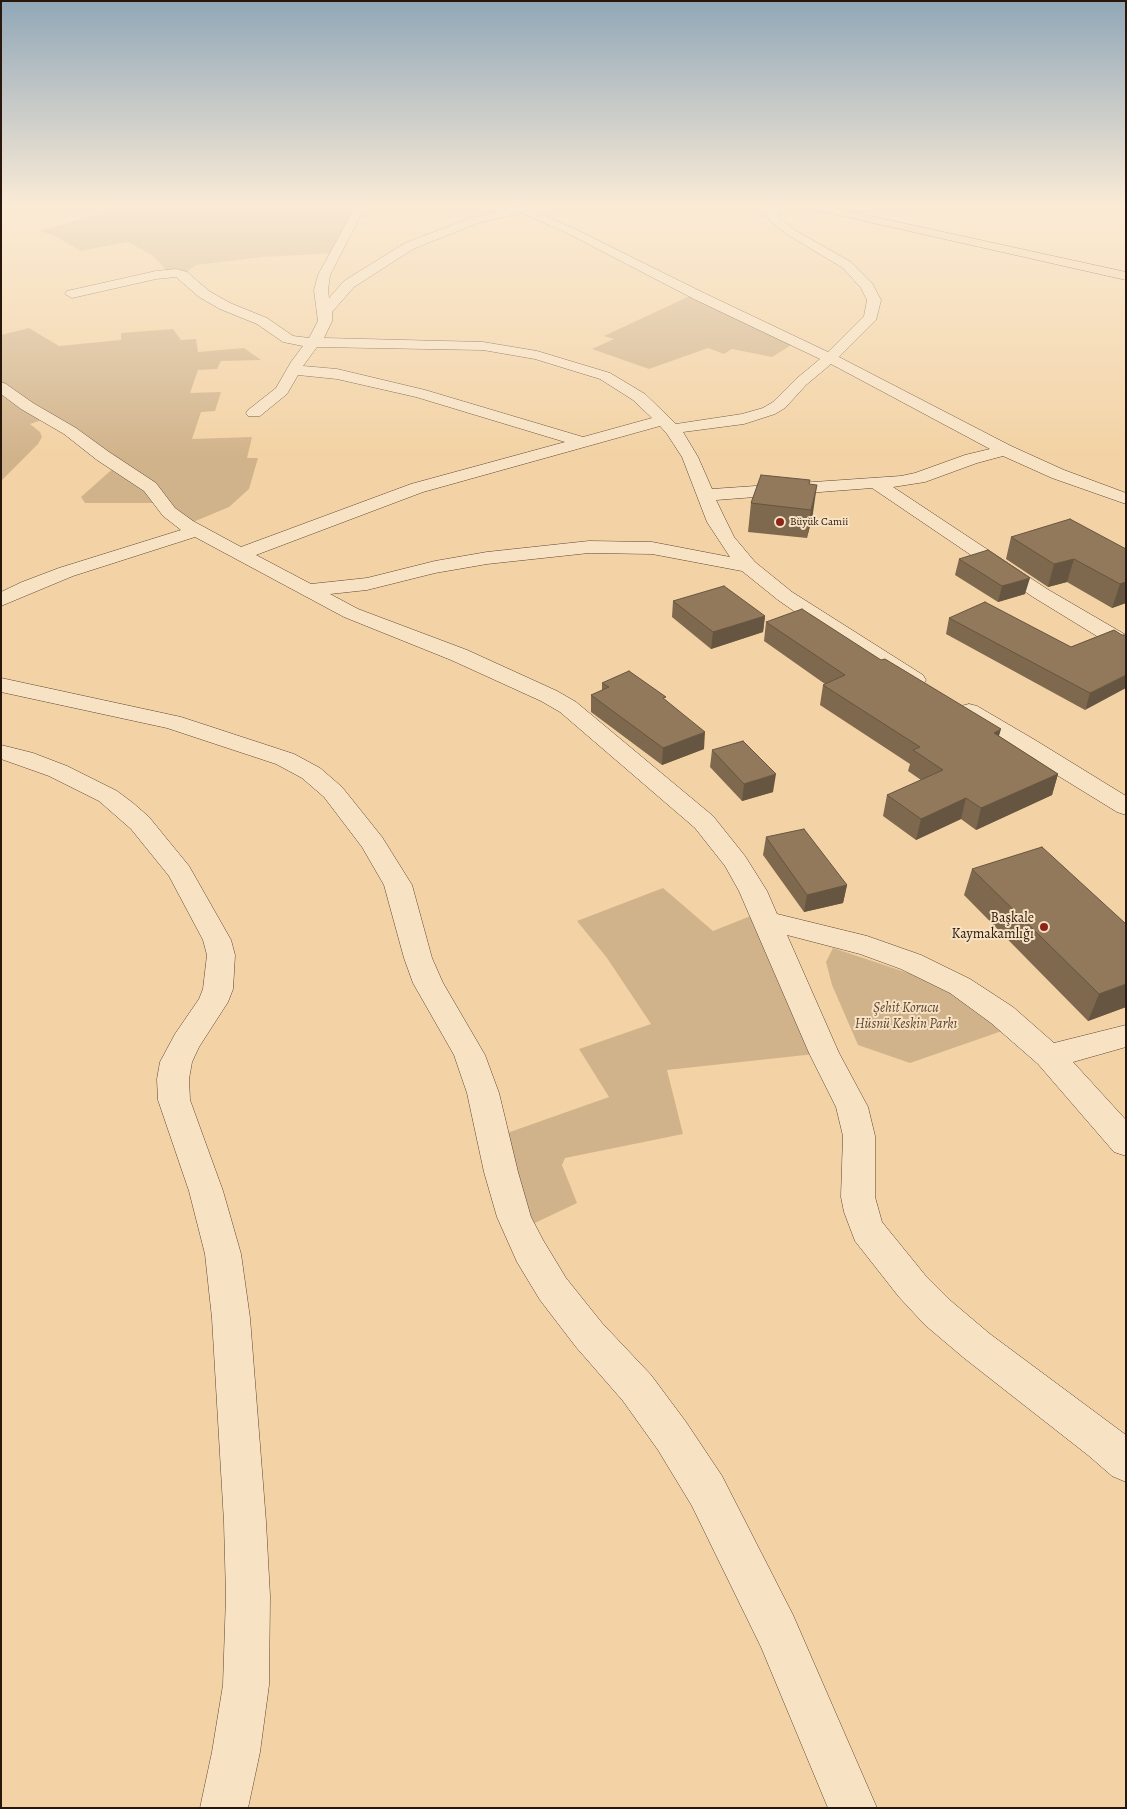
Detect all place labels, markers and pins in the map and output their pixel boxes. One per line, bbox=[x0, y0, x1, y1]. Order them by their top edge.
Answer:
place label: Büyük Camii bbox=[790, 515, 848, 529]
marker: Büyük Camii bbox=[774, 516, 786, 528]
place label: Başkale Kaymakamlığı bbox=[951, 911, 1034, 944]
marker: Başkale Kaymakamlığı bbox=[1038, 921, 1050, 933]

